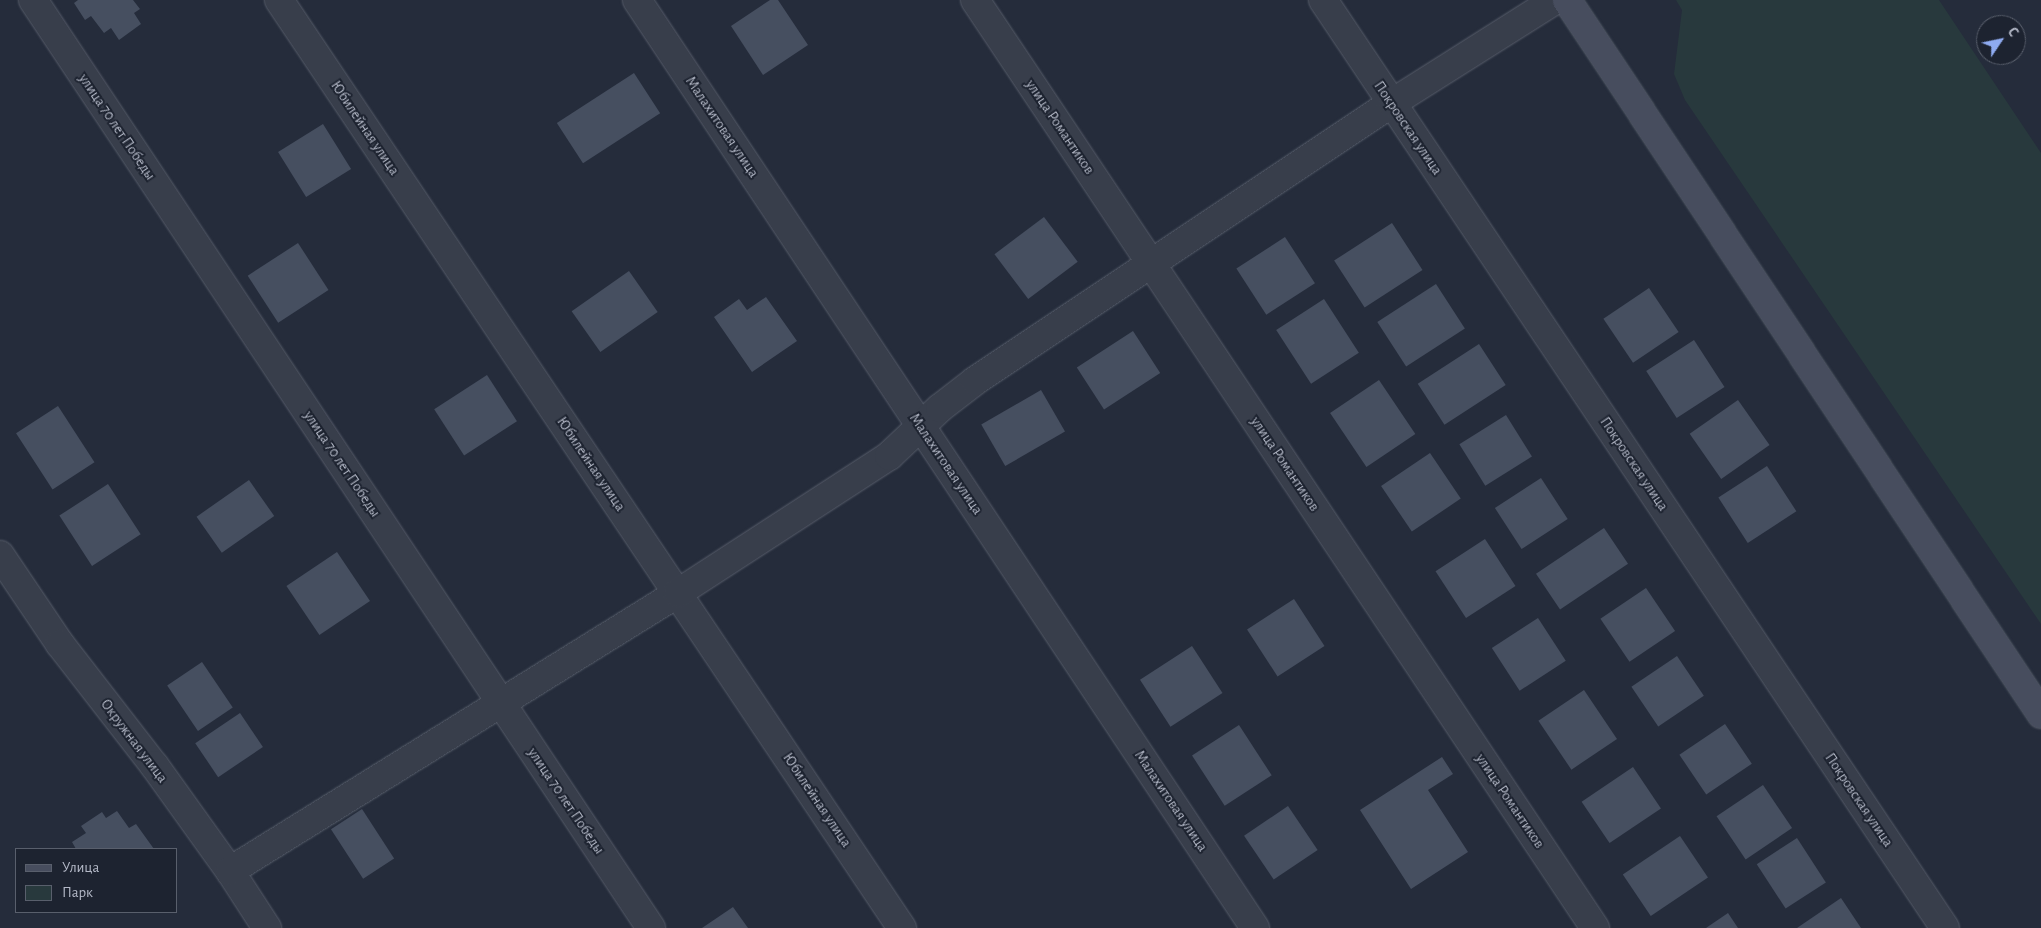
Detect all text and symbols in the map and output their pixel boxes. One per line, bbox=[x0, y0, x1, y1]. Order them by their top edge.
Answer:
north arrow bbox=[1976, 15, 2026, 65]
text: С bbox=[2005, 25, 2021, 39]
street label: улица 70 лет Победы bbox=[75, 70, 159, 184]
street label: Малахитовая улица bbox=[681, 73, 763, 181]
street label: улица Романтиков bbox=[1022, 76, 1098, 178]
street label: Юбилейная улица bbox=[327, 77, 403, 179]
street label: Покровская улица bbox=[1370, 77, 1446, 179]
street label: улица 70 лет Победы bbox=[300, 407, 384, 521]
street label: Малахитовая улица bbox=[905, 410, 987, 518]
street label: Юбилейная улица bbox=[553, 413, 629, 515]
street label: улица Романтиков bbox=[1247, 413, 1323, 515]
street label: Покровская улица bbox=[1596, 413, 1672, 515]
street label: Окружная улица bbox=[97, 695, 171, 787]
street label: улица 70 лет Победы bbox=[524, 744, 608, 858]
street label: Малахитовая улица bbox=[1130, 747, 1212, 855]
street label: Юбилейная улица bbox=[779, 749, 855, 851]
street label: Покровская улица bbox=[1821, 749, 1897, 851]
street label: улица Романтиков bbox=[1472, 750, 1548, 852]
legend bbox=[15, 848, 178, 913]
text: Улица bbox=[62, 860, 99, 875]
text: Парк bbox=[62, 885, 93, 900]

